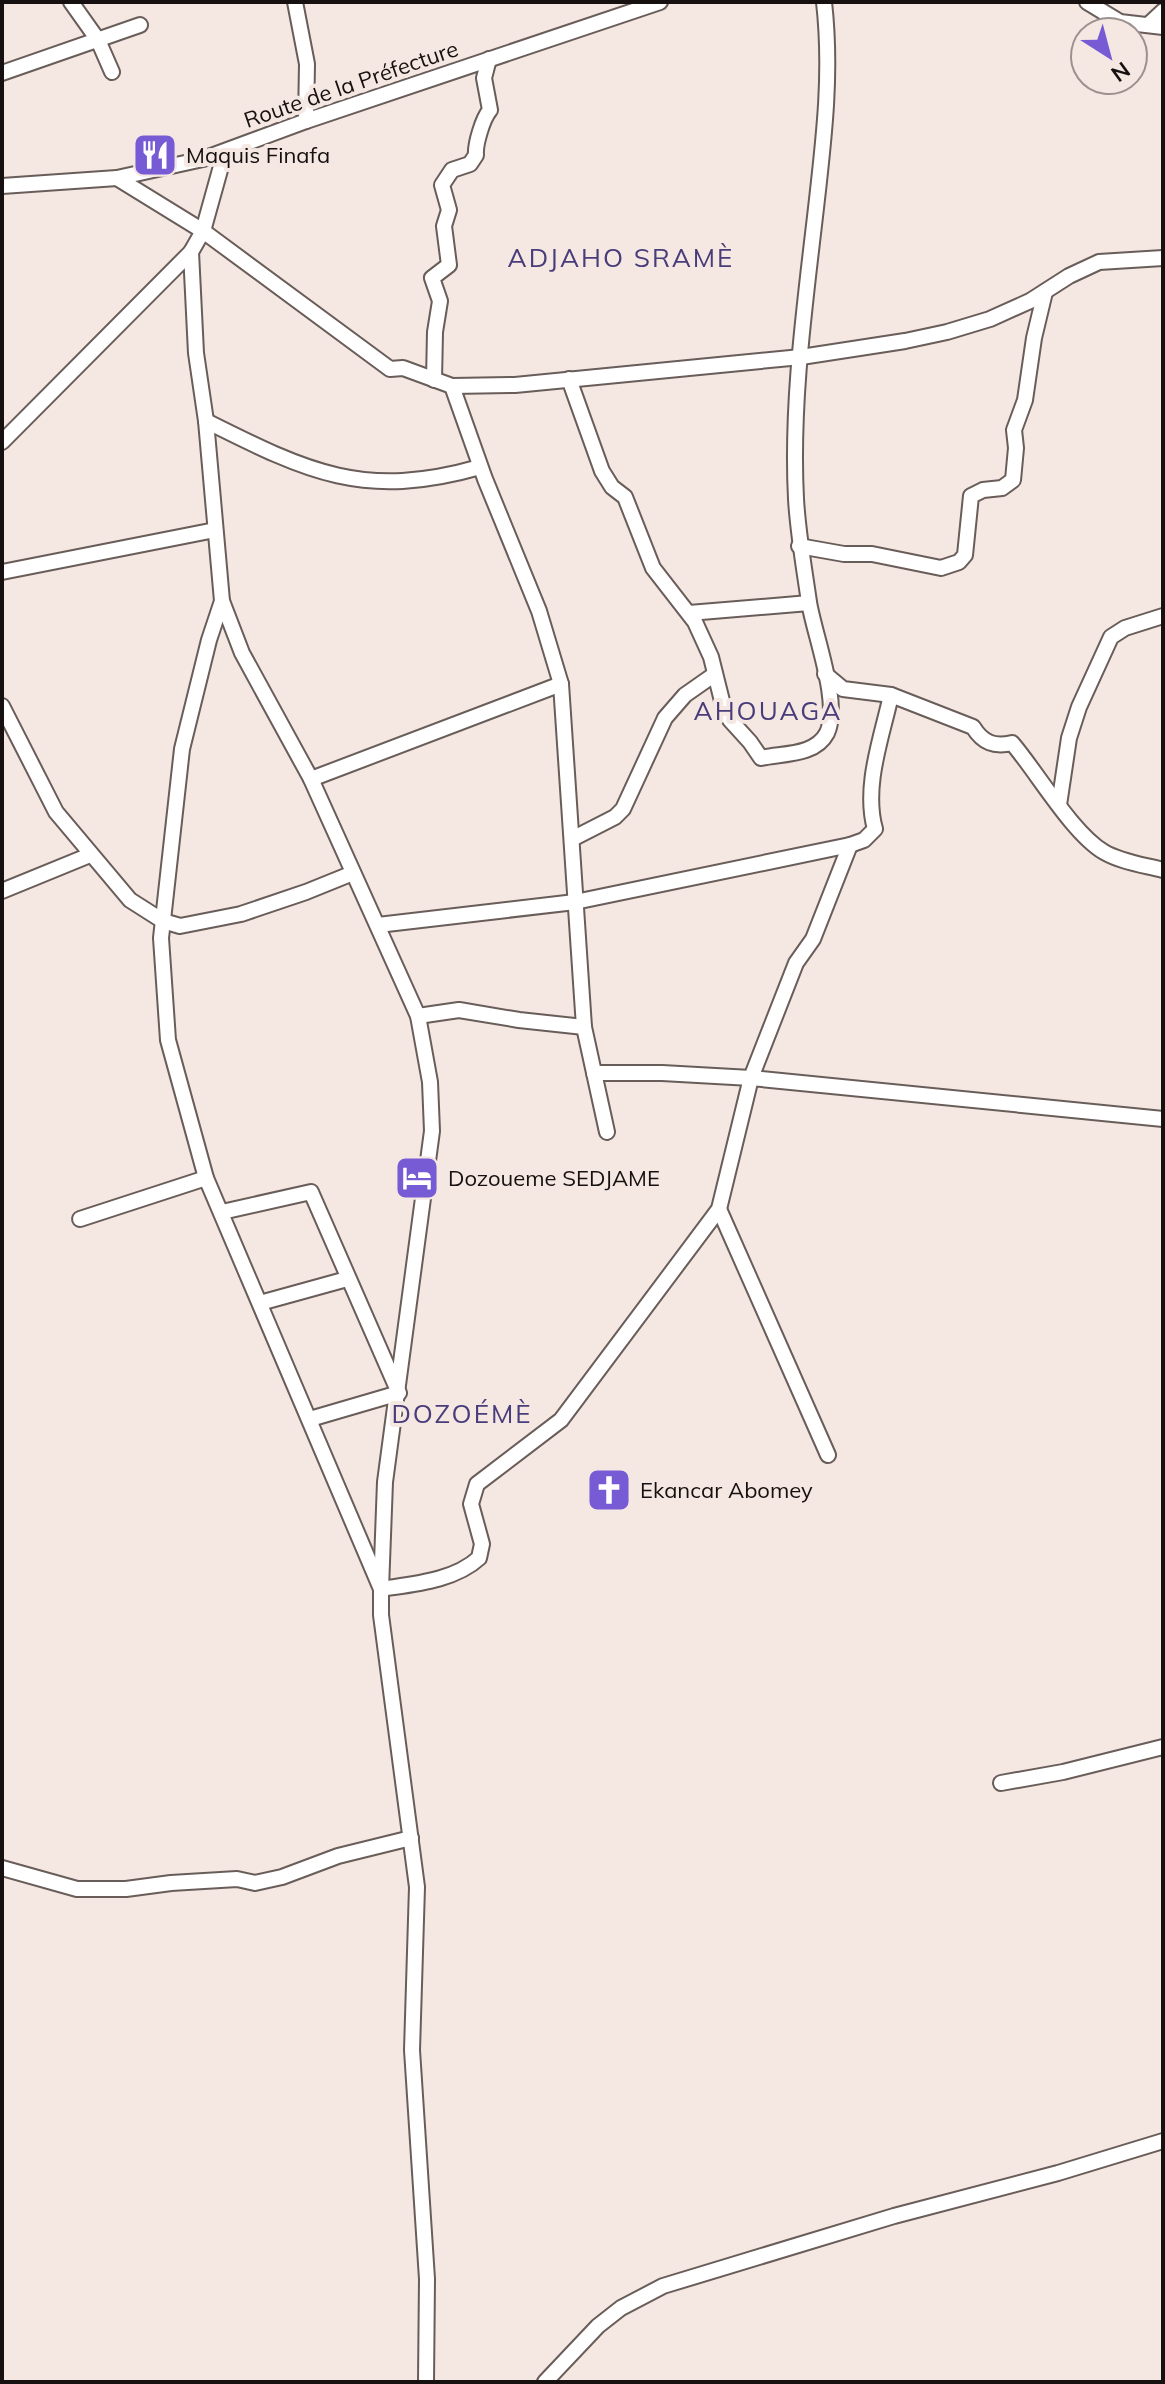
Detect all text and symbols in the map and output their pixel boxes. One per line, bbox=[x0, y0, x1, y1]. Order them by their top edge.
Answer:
north arrow bbox=[1069, 16, 1149, 96]
street label: Route de la Préfecture bbox=[240, 34, 462, 134]
text: N bbox=[1106, 56, 1136, 88]
restaurant icon: Maquis Finafa bbox=[131, 131, 179, 179]
place label: Maquis Finafa bbox=[186, 141, 330, 169]
district label: ADJAHO SRAMÈ bbox=[508, 241, 734, 274]
district label: AHOUAGA bbox=[694, 694, 842, 727]
hotel icon: Dozoueme SEDJAME bbox=[393, 1154, 441, 1202]
place label: Dozoueme SEDJAME bbox=[448, 1164, 660, 1192]
district label: DOZOÉMÈ bbox=[391, 1397, 533, 1430]
church icon: Ekancar Abomey bbox=[585, 1466, 633, 1514]
place label: Ekancar Abomey bbox=[640, 1476, 813, 1504]

